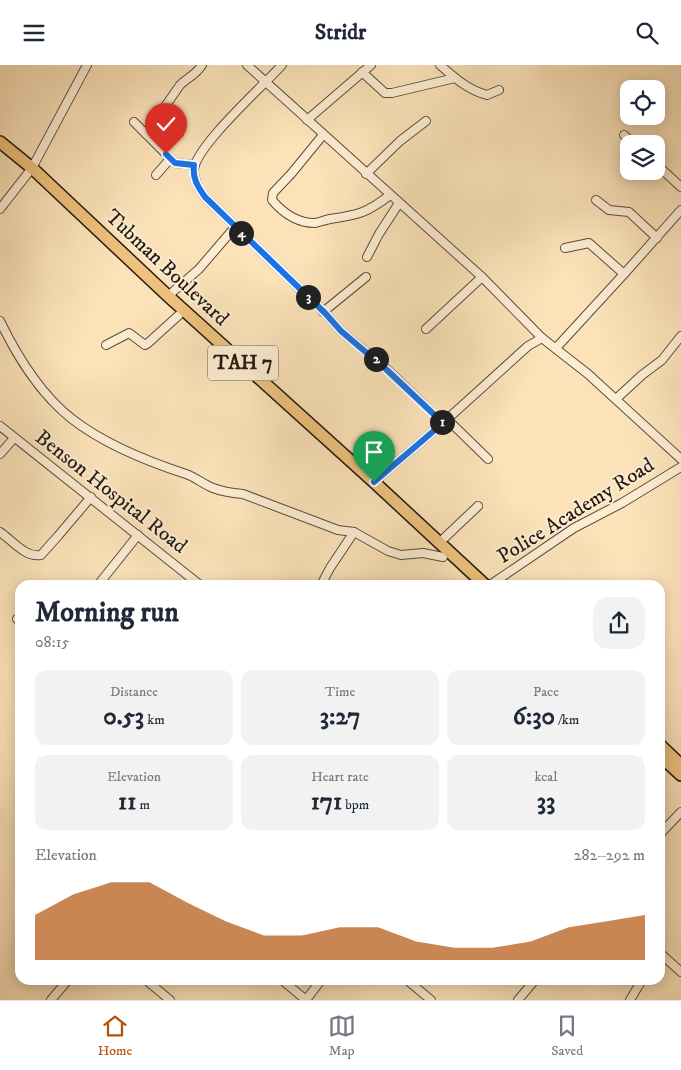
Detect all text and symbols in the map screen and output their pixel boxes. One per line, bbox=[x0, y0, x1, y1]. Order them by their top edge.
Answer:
icon: menu bbox=[20, 19, 48, 47]
text: Stridr bbox=[315, 19, 366, 46]
icon: search bbox=[633, 19, 661, 47]
map controls bbox=[620, 80, 665, 180]
button: locate bbox=[620, 80, 665, 125]
pin bbox=[145, 103, 187, 154]
icon: check bbox=[152, 110, 180, 138]
button: layers bbox=[620, 135, 665, 180]
street label: Tubman Boulevard bbox=[100, 204, 235, 332]
pin: 4 bbox=[228, 221, 254, 245]
text: 4 bbox=[237, 224, 246, 242]
pin: 3 bbox=[296, 285, 320, 309]
text: 3 bbox=[306, 288, 311, 306]
road number: TAH 7 bbox=[208, 345, 278, 381]
pin: 2 bbox=[364, 347, 388, 371]
text: 2 bbox=[373, 350, 380, 368]
pin: 1 bbox=[430, 409, 454, 435]
text: 1 bbox=[440, 413, 445, 431]
street label: Benson Hospital Road bbox=[30, 424, 193, 560]
pin bbox=[353, 431, 395, 482]
icon: arrive bbox=[360, 438, 388, 466]
street label: Police Academy Road bbox=[493, 452, 660, 570]
text: Morning run bbox=[35, 595, 179, 630]
button: share bbox=[593, 597, 645, 649]
text: 08:15 bbox=[35, 632, 70, 652]
text: Distance bbox=[110, 683, 158, 701]
text: Time bbox=[325, 683, 355, 701]
text: Pace bbox=[533, 683, 559, 701]
text: 0.53 bbox=[103, 701, 144, 732]
text: 3:27 bbox=[320, 701, 360, 732]
text: 6:30 bbox=[513, 701, 555, 732]
text: km bbox=[144, 711, 165, 729]
text: /km bbox=[555, 711, 579, 729]
text: Elevation bbox=[107, 768, 161, 786]
text: Heart rate bbox=[311, 768, 369, 786]
text: kcal bbox=[535, 768, 557, 786]
text: 11 bbox=[118, 786, 136, 817]
text: 171 bbox=[311, 786, 342, 817]
text: 33 bbox=[537, 786, 555, 817]
text: m bbox=[136, 796, 150, 814]
text: bpm bbox=[342, 796, 369, 814]
text: Elevation bbox=[35, 845, 97, 865]
text: 282–292 m bbox=[574, 845, 645, 865]
tab: Home bbox=[98, 1012, 132, 1060]
tab: Map bbox=[328, 1012, 356, 1060]
tab: Saved bbox=[551, 1012, 583, 1060]

